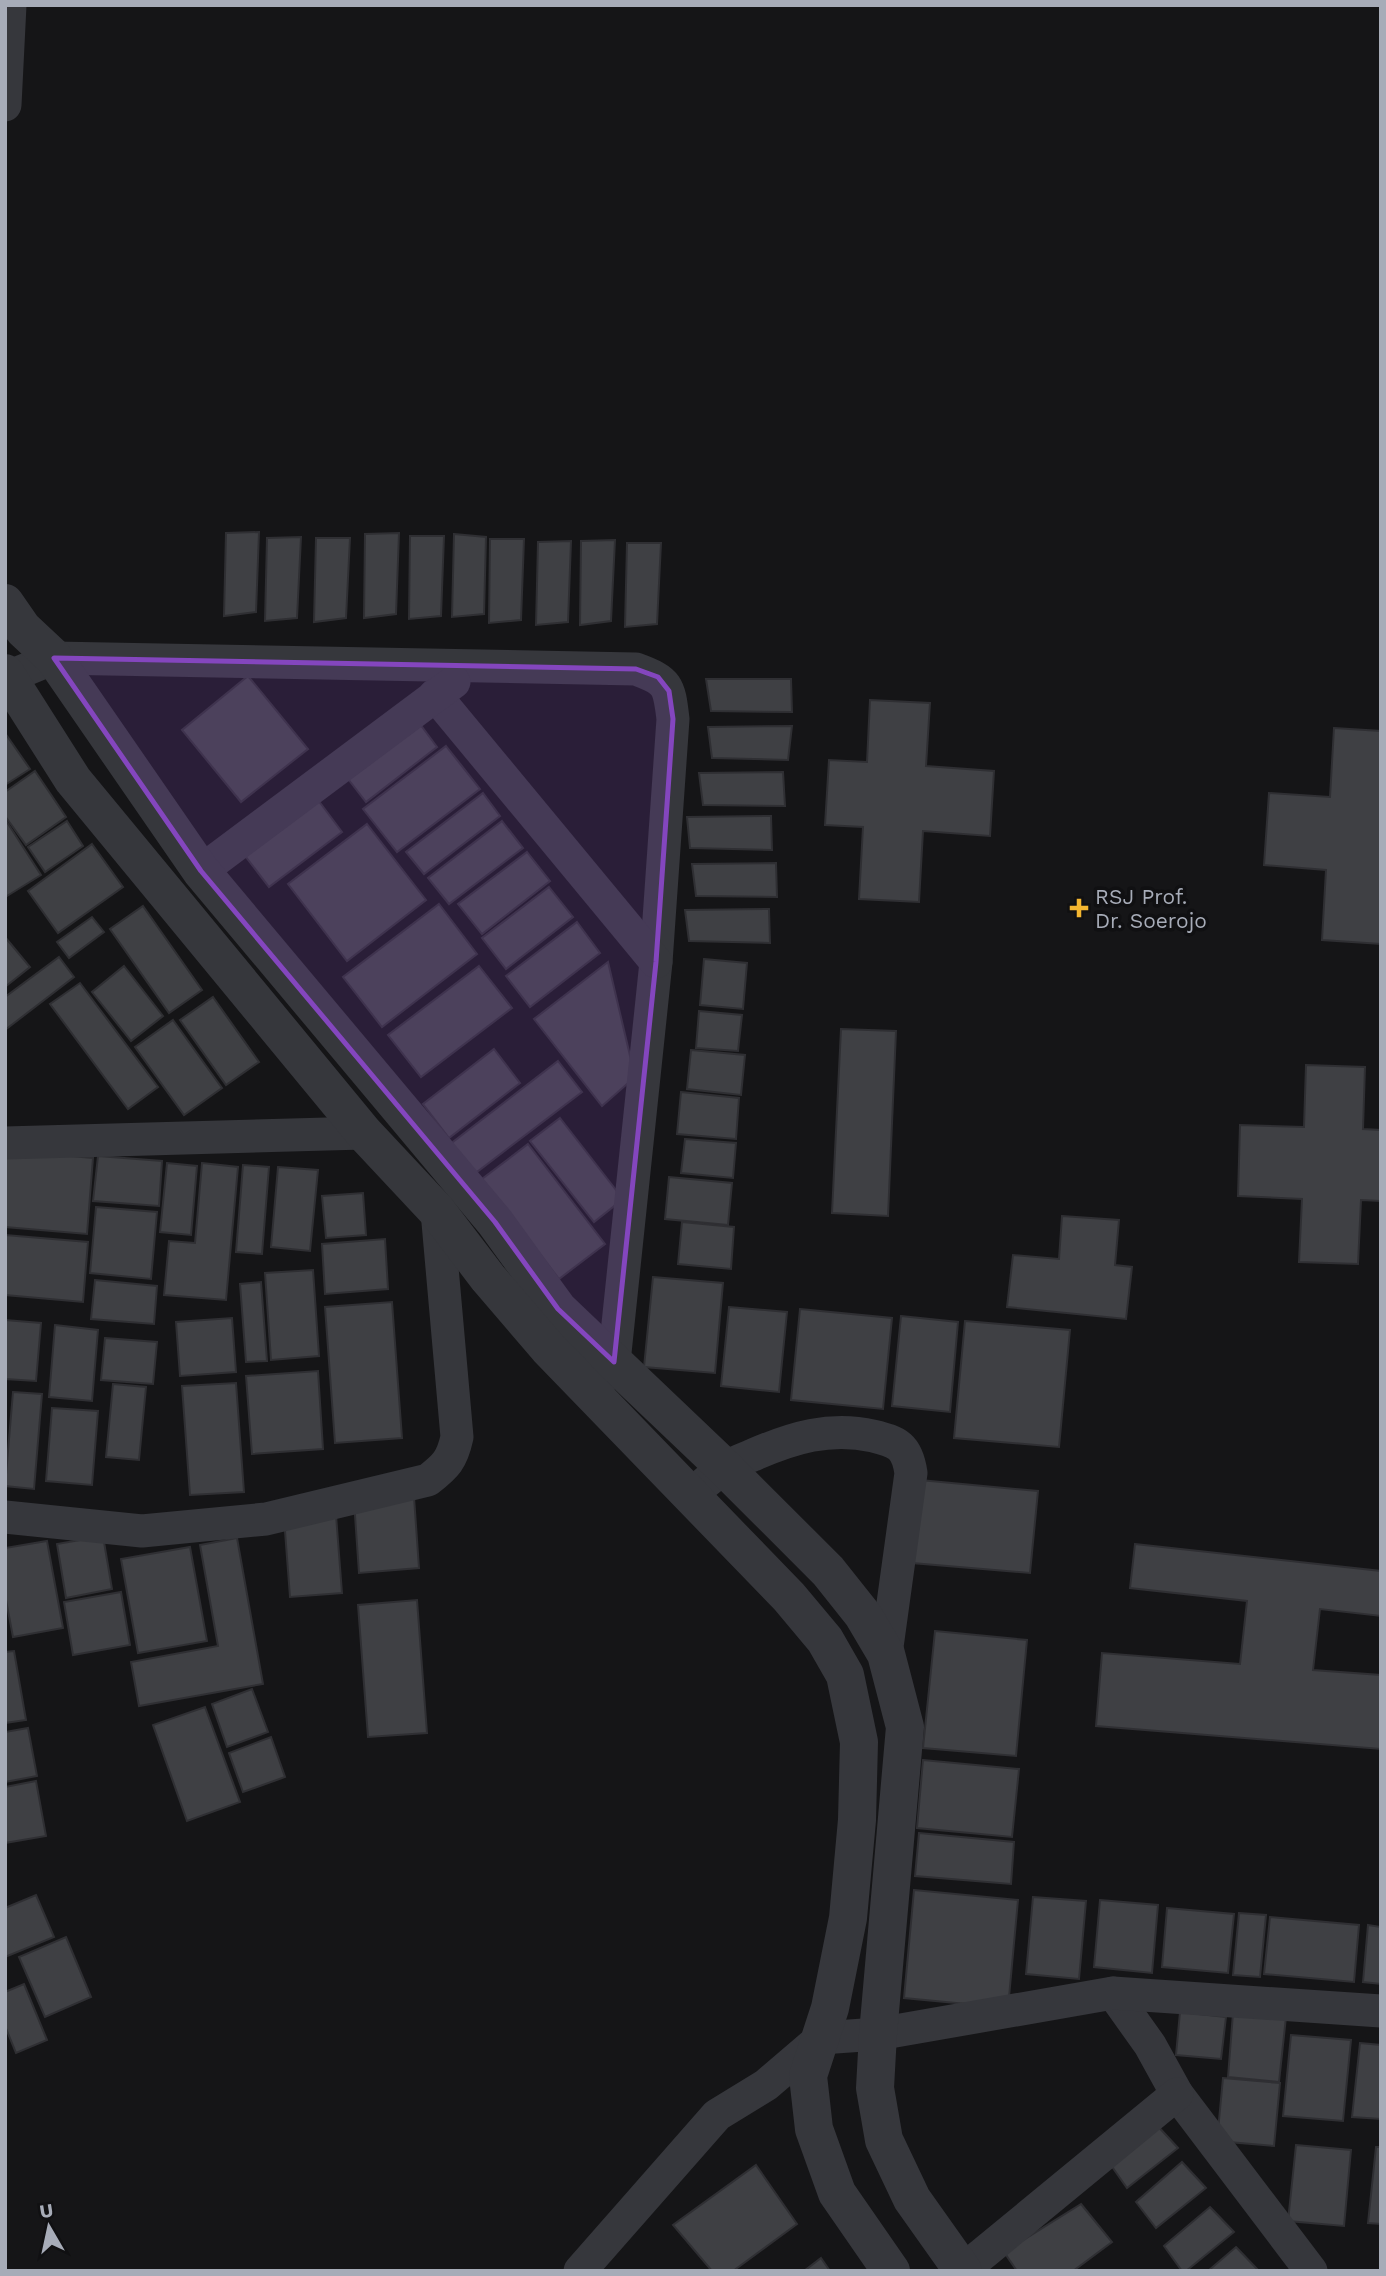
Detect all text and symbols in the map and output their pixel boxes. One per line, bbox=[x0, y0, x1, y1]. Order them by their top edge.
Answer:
place label: RSJ Prof. Dr. Soerojo bbox=[1095, 884, 1207, 933]
marker: RSJ Prof. Dr. Soerojo bbox=[1069, 898, 1089, 918]
north arrow bbox=[14, 2192, 84, 2262]
text: U bbox=[38, 2198, 55, 2223]

